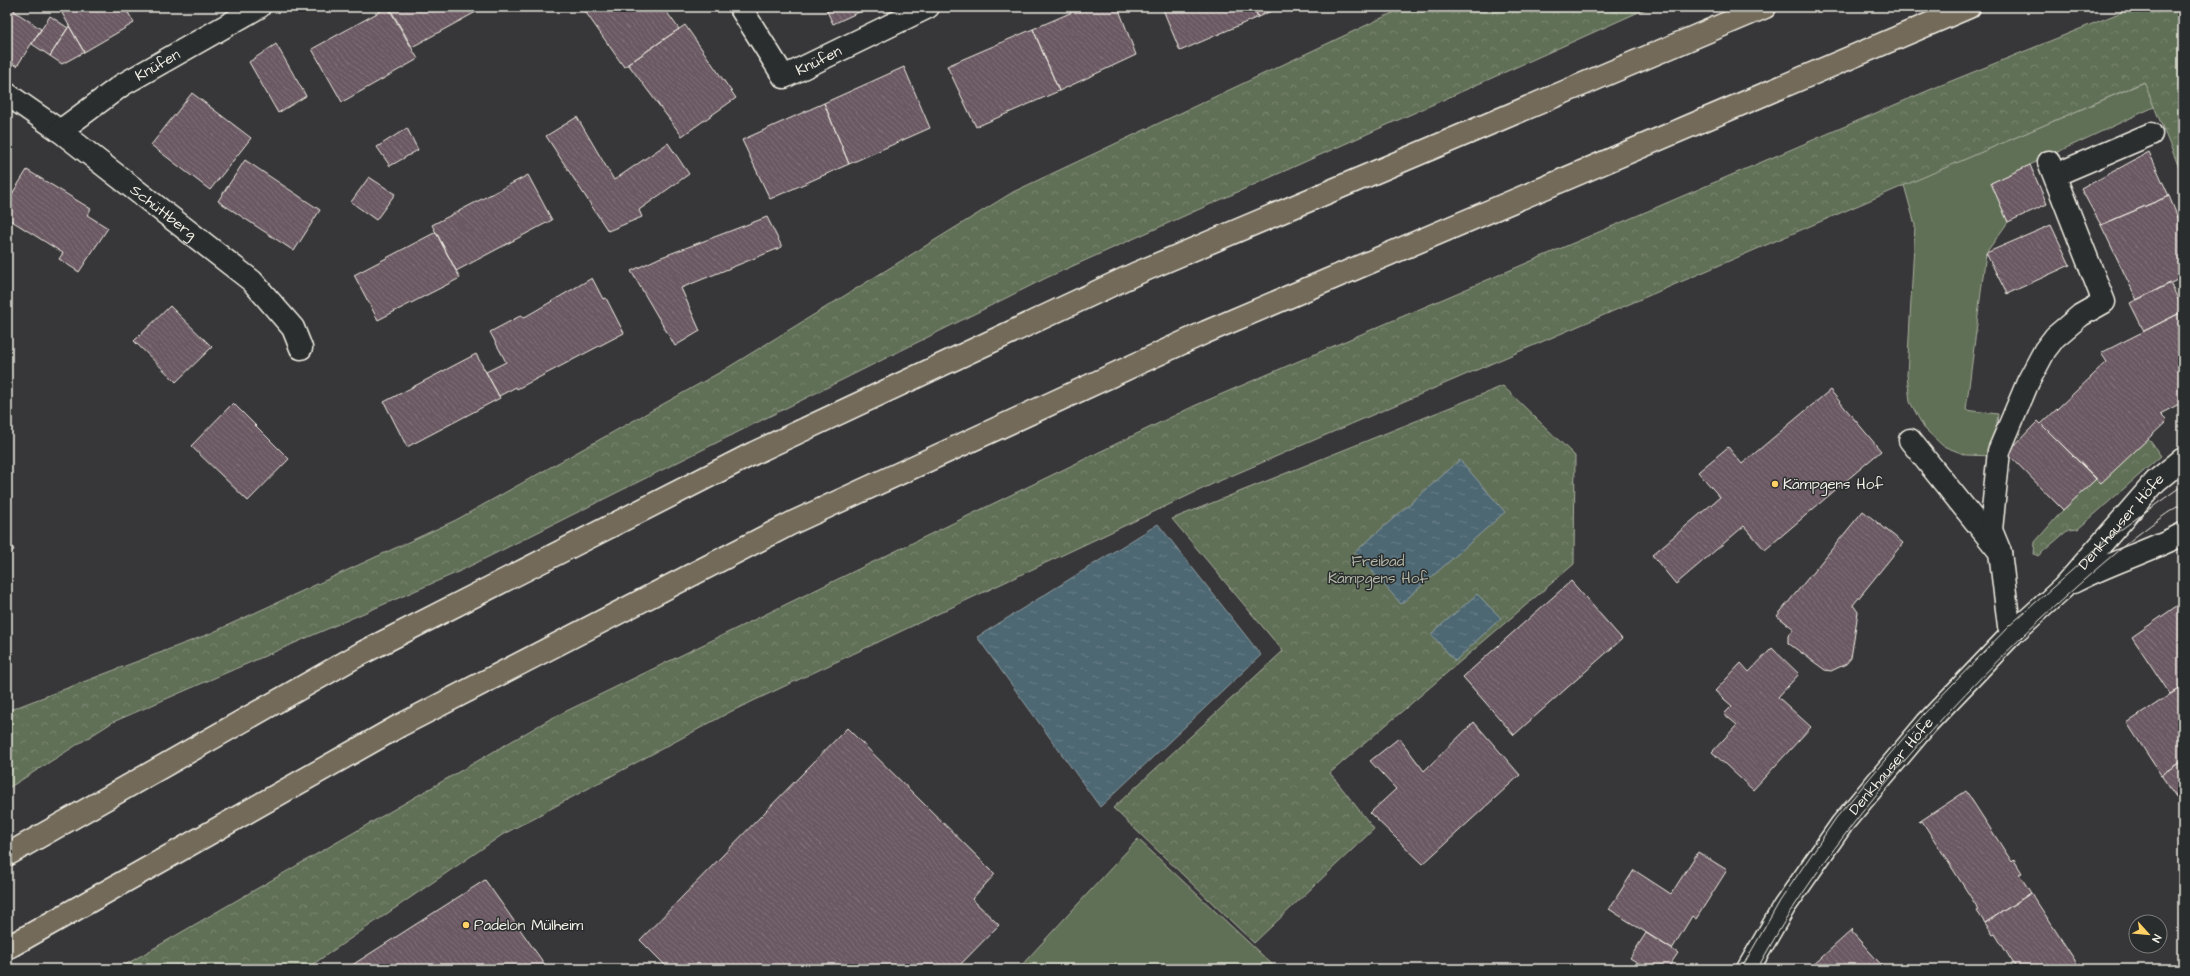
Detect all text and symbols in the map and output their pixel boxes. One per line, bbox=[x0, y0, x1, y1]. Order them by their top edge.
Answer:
street label: Knüfen bbox=[792, 40, 846, 81]
street label: Knüfen bbox=[131, 44, 185, 86]
street label: Schüttberg bbox=[126, 180, 201, 246]
street label: Denkhauser Höfe bbox=[2073, 469, 2169, 575]
place label: Kämpgens Hof bbox=[1783, 474, 1883, 496]
marker: Kämpgens Hof bbox=[1770, 479, 1780, 489]
park label: Freibad Kämpgens Hof bbox=[1328, 551, 1428, 590]
street label: Denkhauser Höfe bbox=[1844, 713, 1938, 819]
north arrow bbox=[2128, 914, 2168, 954]
place label: Padelon Mülheim bbox=[474, 915, 584, 936]
marker: Padelon Mülheim bbox=[461, 920, 471, 930]
text: N bbox=[2148, 932, 2165, 945]

